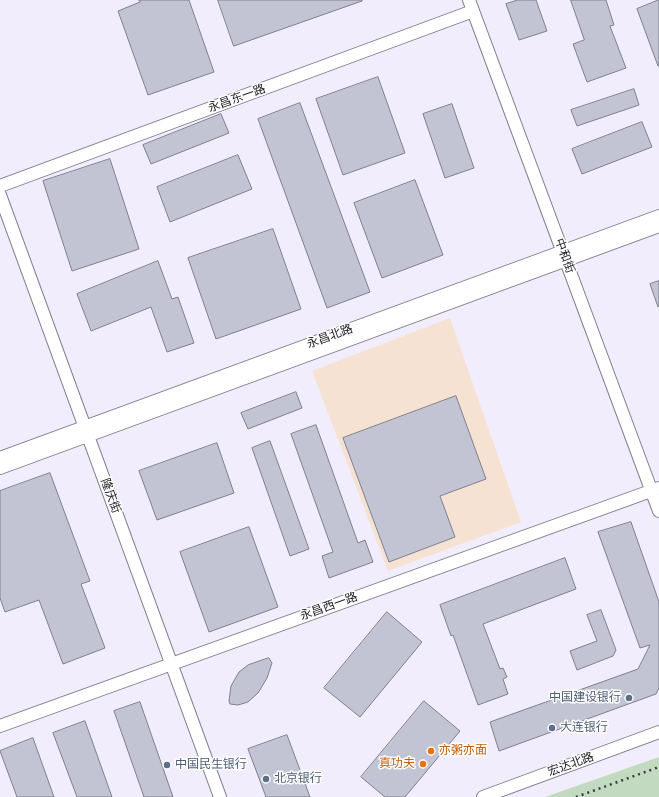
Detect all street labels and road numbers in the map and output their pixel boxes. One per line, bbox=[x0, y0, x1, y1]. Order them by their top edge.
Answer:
street label: 永昌东一路 bbox=[206, 82, 268, 116]
street label: 中和街 bbox=[551, 237, 577, 275]
street label: 永昌北路 bbox=[305, 322, 355, 352]
street label: 隆庆街 bbox=[97, 477, 123, 515]
street label: 永昌西一路 bbox=[298, 590, 360, 624]
street label: 宏达北路 bbox=[546, 750, 596, 780]

